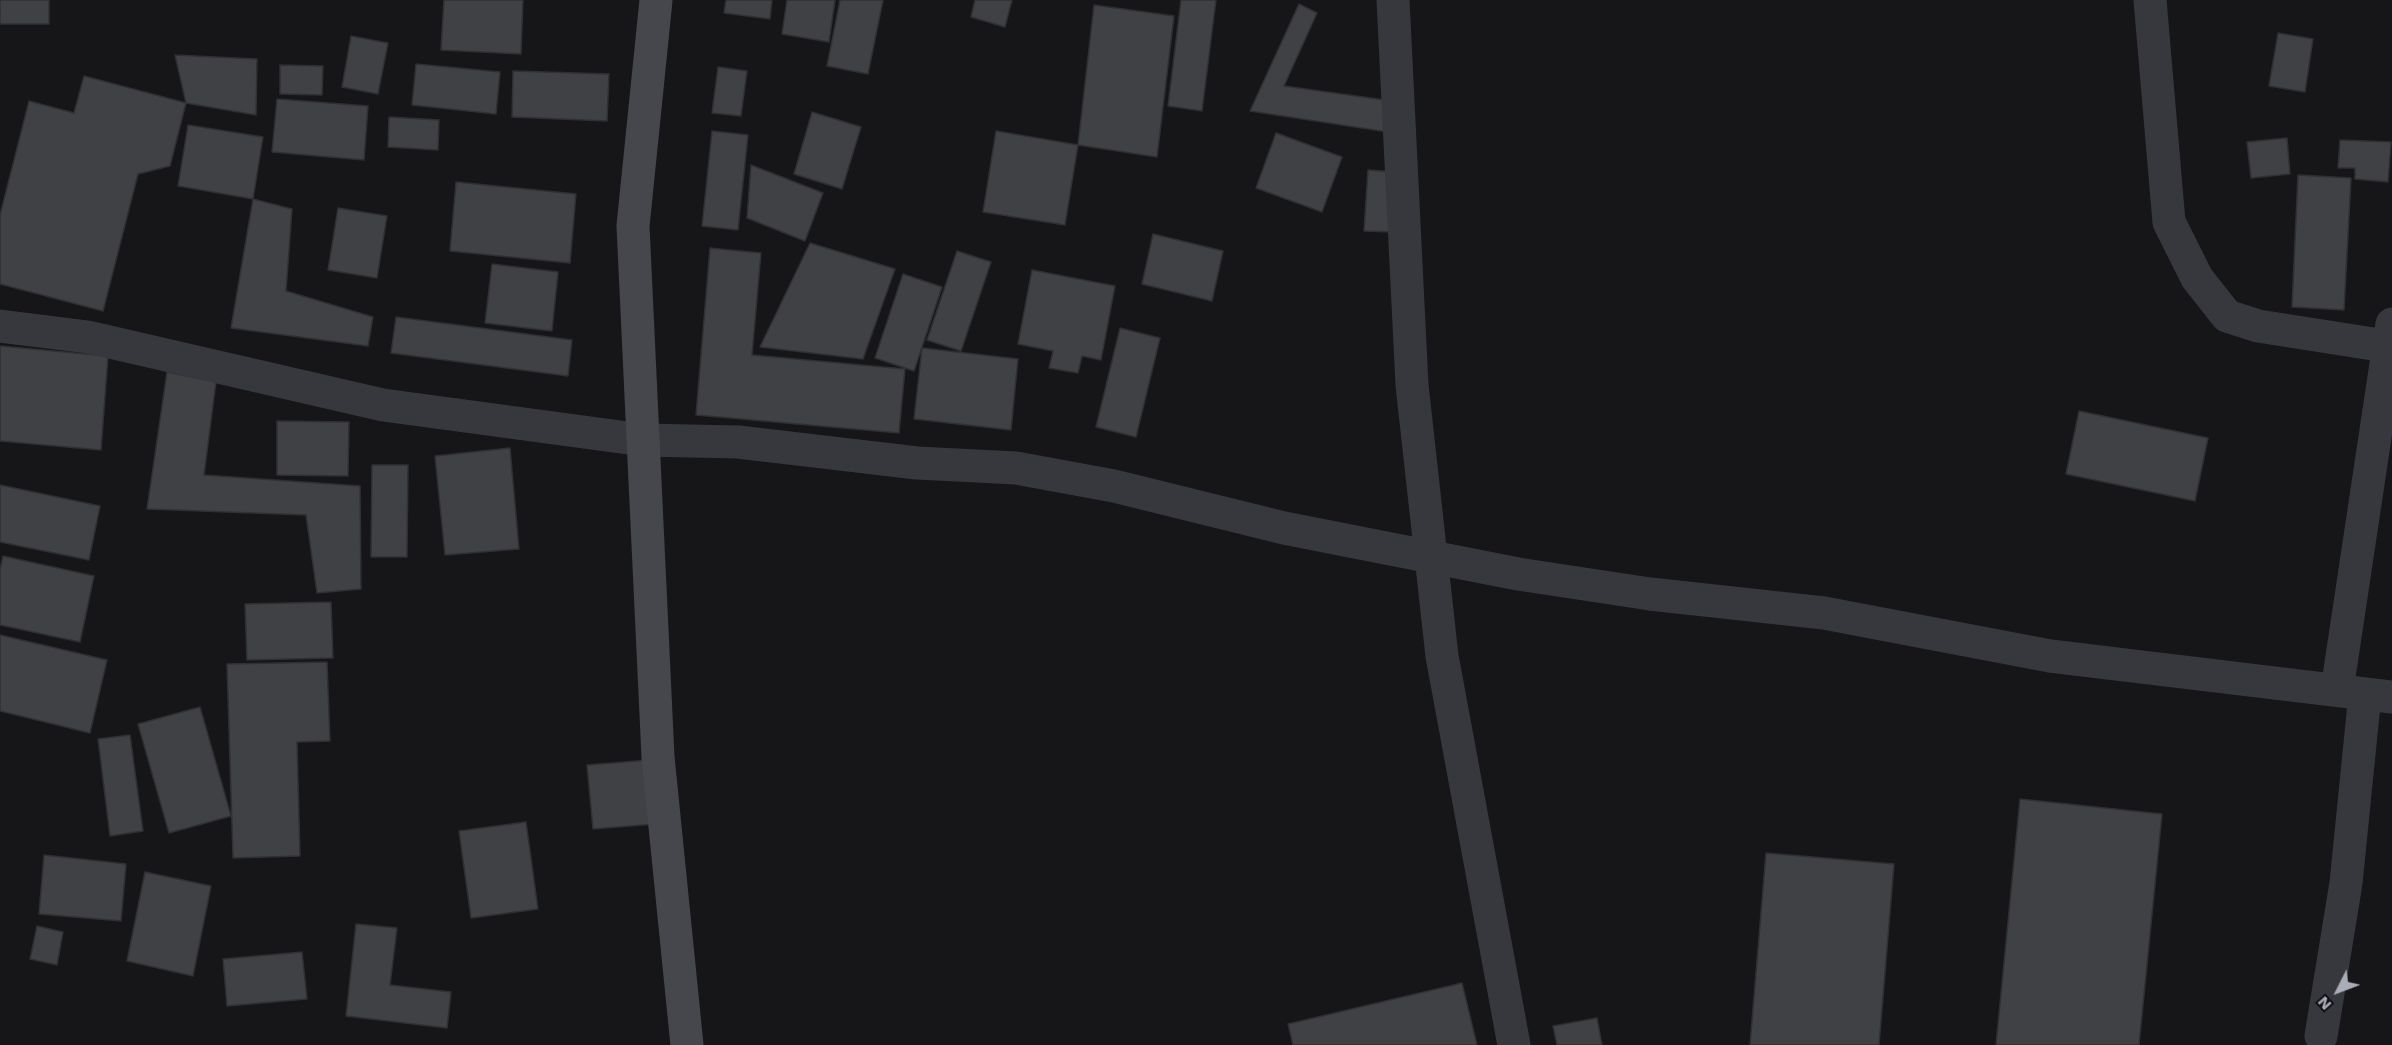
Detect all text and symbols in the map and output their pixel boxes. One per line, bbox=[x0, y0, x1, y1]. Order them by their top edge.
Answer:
north arrow bbox=[2308, 961, 2368, 1021]
text: N bbox=[2313, 993, 2335, 1014]

